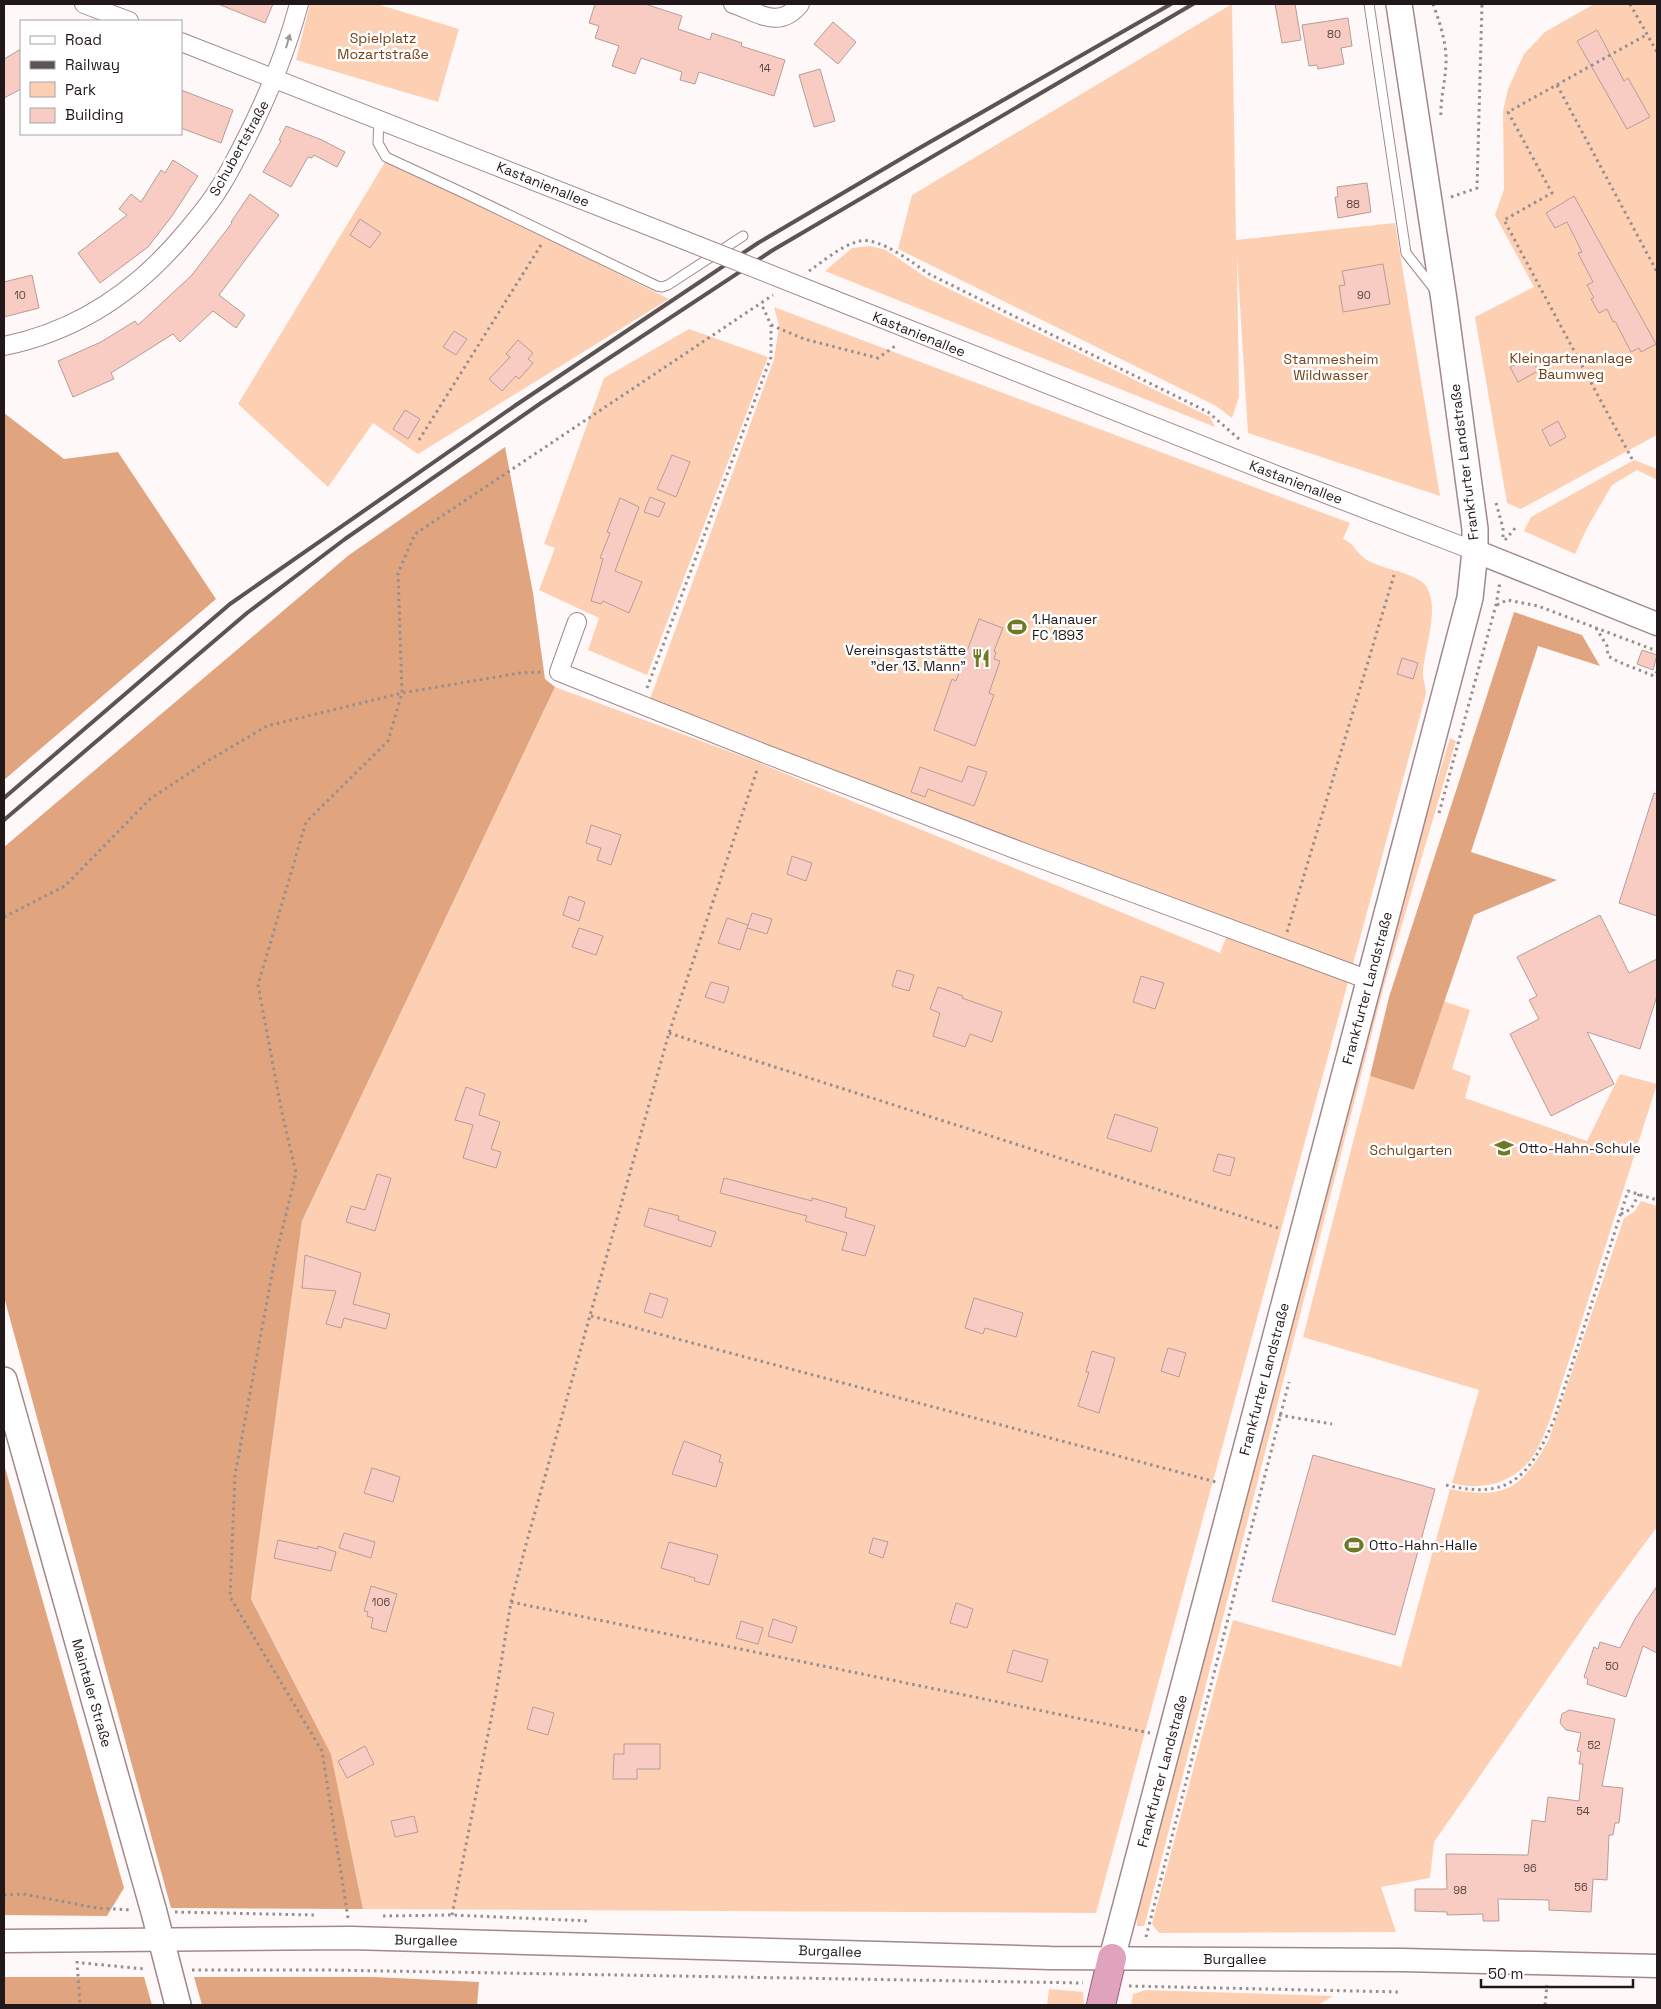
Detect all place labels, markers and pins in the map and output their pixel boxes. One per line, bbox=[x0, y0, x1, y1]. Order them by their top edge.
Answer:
place label: 1.Hanauer FC 1893 bbox=[1032, 610, 1097, 644]
sports icon: 1.Hanauer FC 1893 bbox=[1006, 616, 1028, 638]
place label: Vereinsgaststätte "der 13. Mann" bbox=[845, 641, 966, 675]
restaurant icon: Vereinsgaststätte "der 13. Mann" bbox=[970, 647, 992, 669]
school or university icon: Otto-Hahn-Schule bbox=[1493, 1137, 1515, 1159]
place label: Otto-Hahn-Schule bbox=[1519, 1139, 1641, 1157]
sports icon: Otto-Hahn-Halle bbox=[1343, 1534, 1365, 1556]
place label: Otto-Hahn-Halle bbox=[1369, 1536, 1478, 1554]

